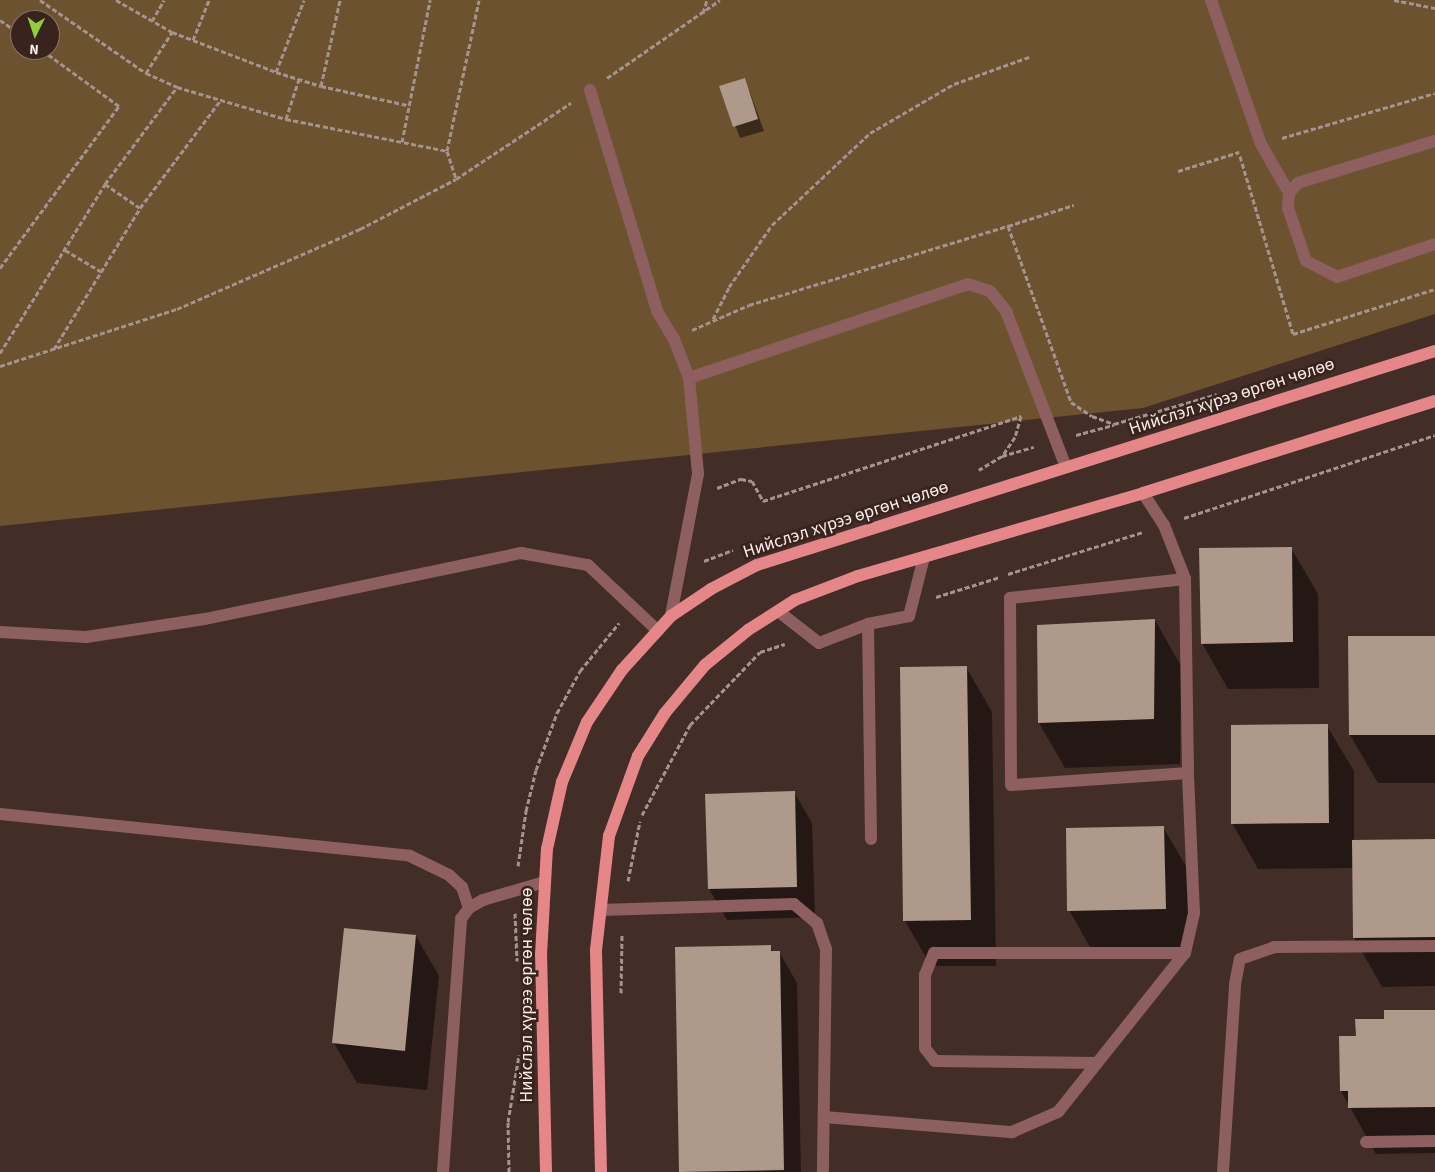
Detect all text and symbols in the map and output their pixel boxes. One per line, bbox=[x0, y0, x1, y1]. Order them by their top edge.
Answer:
north arrow bbox=[10, 10, 60, 60]
text: N bbox=[29, 39, 39, 59]
street label: Нийслэл хүрээ өргөн чөлөө bbox=[1126, 354, 1338, 440]
street label: Нийслэл хүрээ өргөн чөлөө bbox=[740, 477, 952, 563]
street label: Нийслэл хүрээ өргөн чөлөө bbox=[516, 888, 538, 1102]

